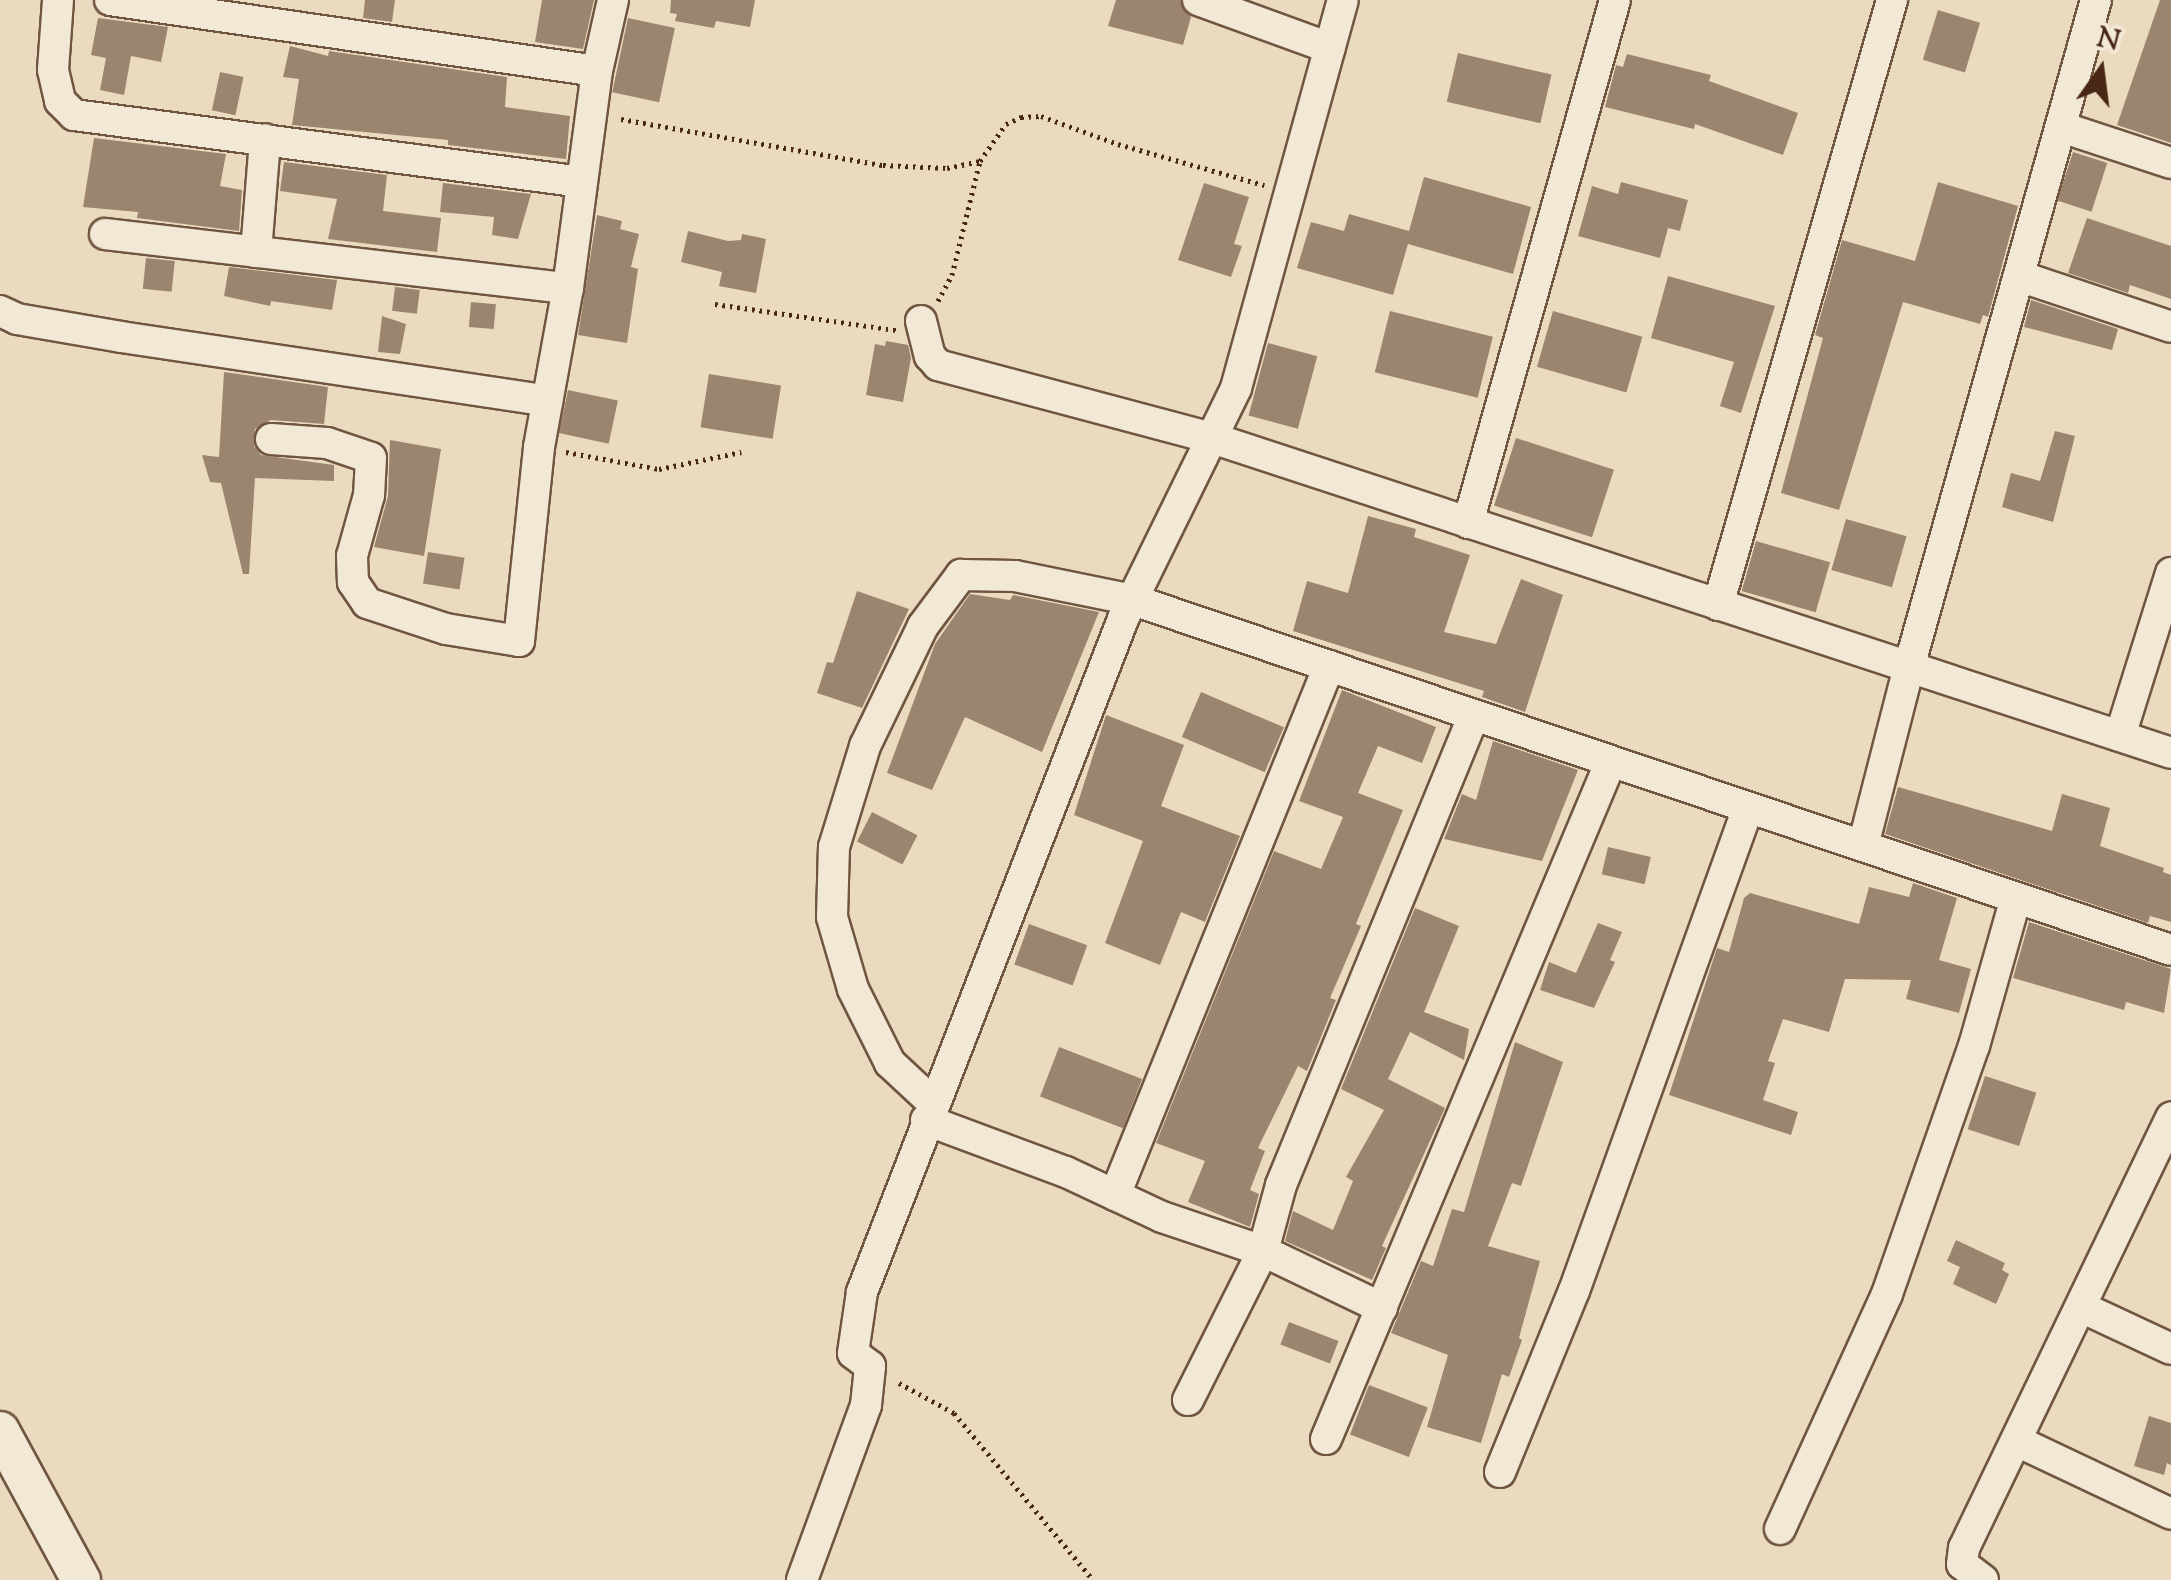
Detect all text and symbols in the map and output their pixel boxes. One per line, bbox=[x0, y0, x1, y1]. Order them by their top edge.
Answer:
text: N bbox=[2093, 19, 2124, 63]
north arrow bbox=[2051, 20, 2151, 120]

